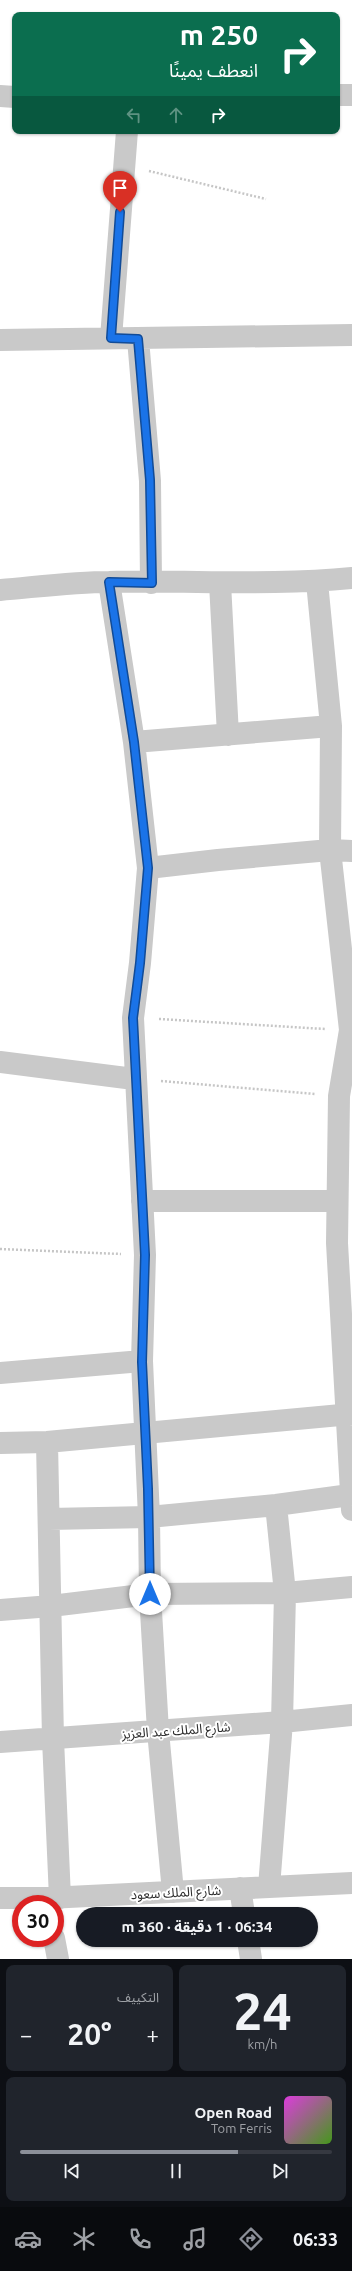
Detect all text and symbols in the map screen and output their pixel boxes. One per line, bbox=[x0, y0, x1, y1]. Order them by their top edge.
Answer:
text: 250 m bbox=[180, 19, 258, 50]
icon: right bbox=[272, 28, 324, 80]
text: انعطف يمينًا bbox=[169, 60, 258, 80]
icon: left bbox=[123, 104, 145, 126]
icon: ahead bbox=[165, 104, 187, 126]
icon: right bbox=[207, 104, 229, 126]
pin bbox=[103, 171, 137, 212]
icon: arrive bbox=[109, 177, 131, 199]
position arrow bbox=[129, 1573, 171, 1615]
street label: شارع الملك عبد العزيز bbox=[120, 1719, 231, 1745]
street label: شارع الملك سعود bbox=[130, 1883, 222, 1905]
speed limit sign: 30 bbox=[12, 1895, 64, 1947]
text: 06:34 · 1 دقيقة · 360 m bbox=[122, 1918, 272, 1935]
text: 24 bbox=[233, 1982, 292, 2040]
text: التكييف bbox=[117, 1990, 159, 2004]
text: 20° bbox=[67, 2017, 112, 2051]
text: − bbox=[20, 2022, 32, 2047]
text: + bbox=[147, 2022, 159, 2047]
text: km/h bbox=[247, 2037, 278, 2051]
text: Open Road bbox=[195, 2104, 272, 2121]
text: Tom Ferris bbox=[211, 2121, 272, 2135]
icon: previous bbox=[61, 2160, 83, 2182]
icon: pause bbox=[165, 2160, 187, 2182]
icon: next bbox=[269, 2160, 291, 2182]
icon: car bbox=[14, 2225, 42, 2253]
icon: climate bbox=[70, 2225, 98, 2253]
icon: phone bbox=[126, 2225, 154, 2253]
icon: music bbox=[181, 2225, 209, 2253]
icon: directions bbox=[237, 2225, 265, 2253]
text: 06:33 bbox=[293, 2229, 338, 2249]

